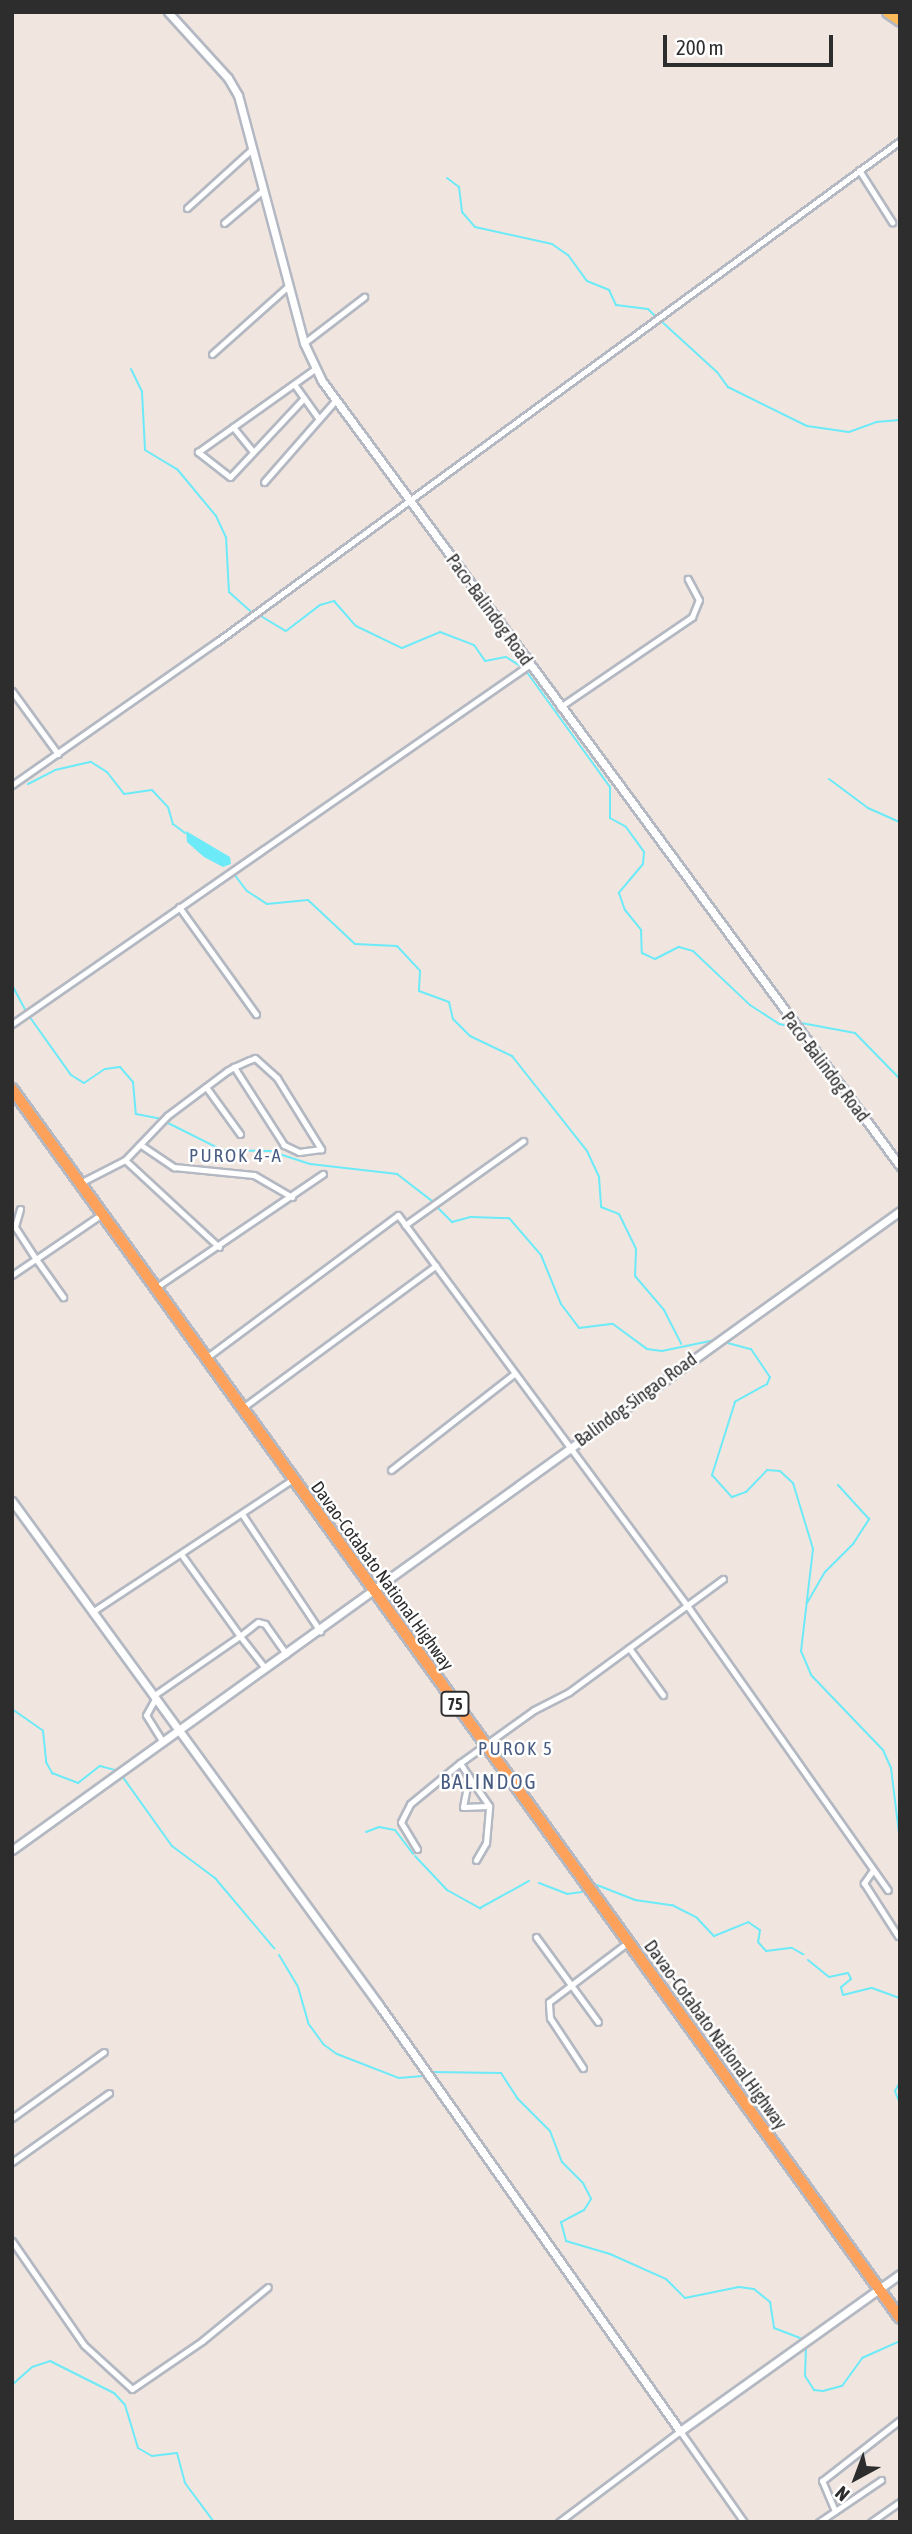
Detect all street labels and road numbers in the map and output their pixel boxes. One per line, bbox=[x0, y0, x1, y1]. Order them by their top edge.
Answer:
street label: Paco-Balindog Road bbox=[441, 550, 537, 670]
street label: Paco-Balindog Road bbox=[776, 1008, 874, 1126]
street label: Balindog-Singao Road bbox=[571, 1349, 701, 1451]
street label: Davao-Cotabato National Highway bbox=[306, 1477, 458, 1675]
road number: 75 bbox=[439, 1692, 471, 1716]
street label: Davao-Cotabato National Highway bbox=[639, 1936, 791, 2134]

